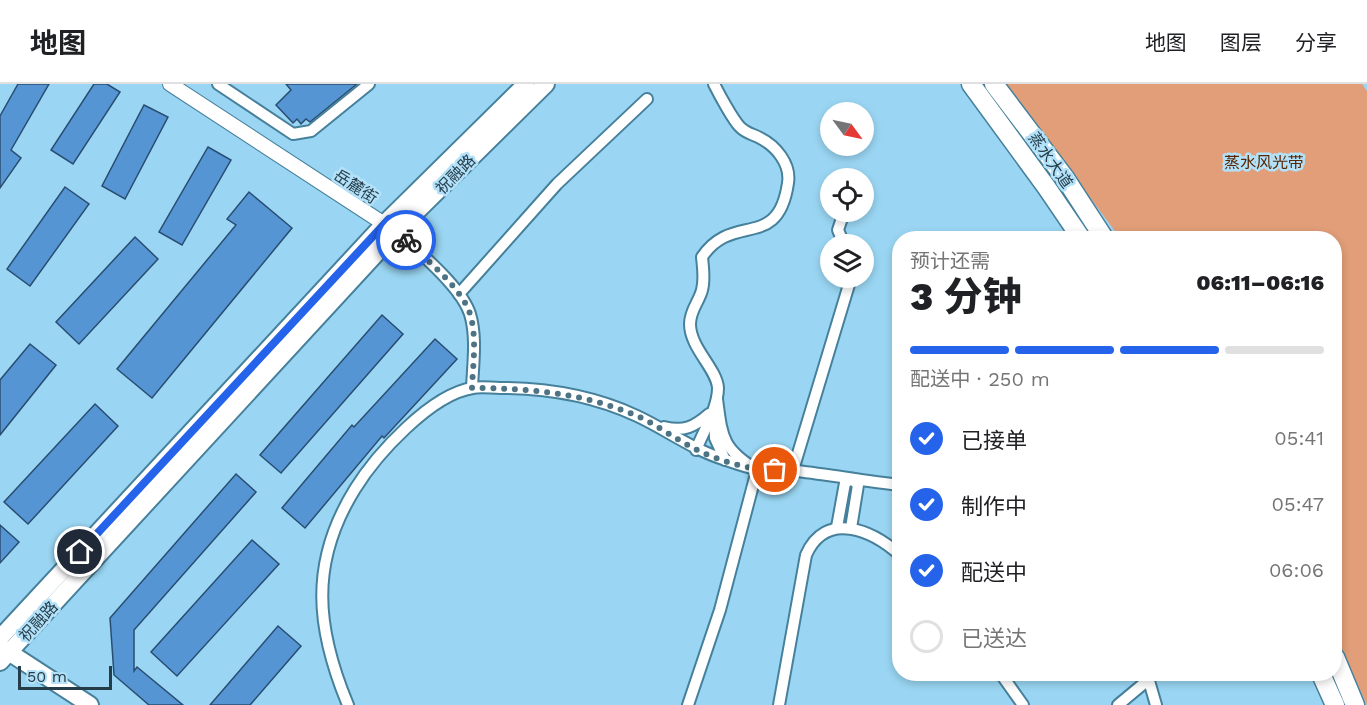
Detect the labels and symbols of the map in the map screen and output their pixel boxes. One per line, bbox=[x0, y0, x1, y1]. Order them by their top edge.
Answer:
north arrow bbox=[820, 102, 874, 156]
street label: 蒸水大道 bbox=[1024, 129, 1077, 192]
street label: 祝融路 bbox=[432, 151, 479, 198]
park label: 蒸水风光带 bbox=[1224, 153, 1304, 172]
street label: 岳麓街 bbox=[330, 165, 381, 207]
courier bbox=[376, 210, 436, 270]
pin bbox=[749, 444, 800, 495]
pin bbox=[54, 526, 105, 577]
street label: 祝融路 bbox=[15, 597, 62, 645]
scale bar bbox=[18, 663, 112, 690]

